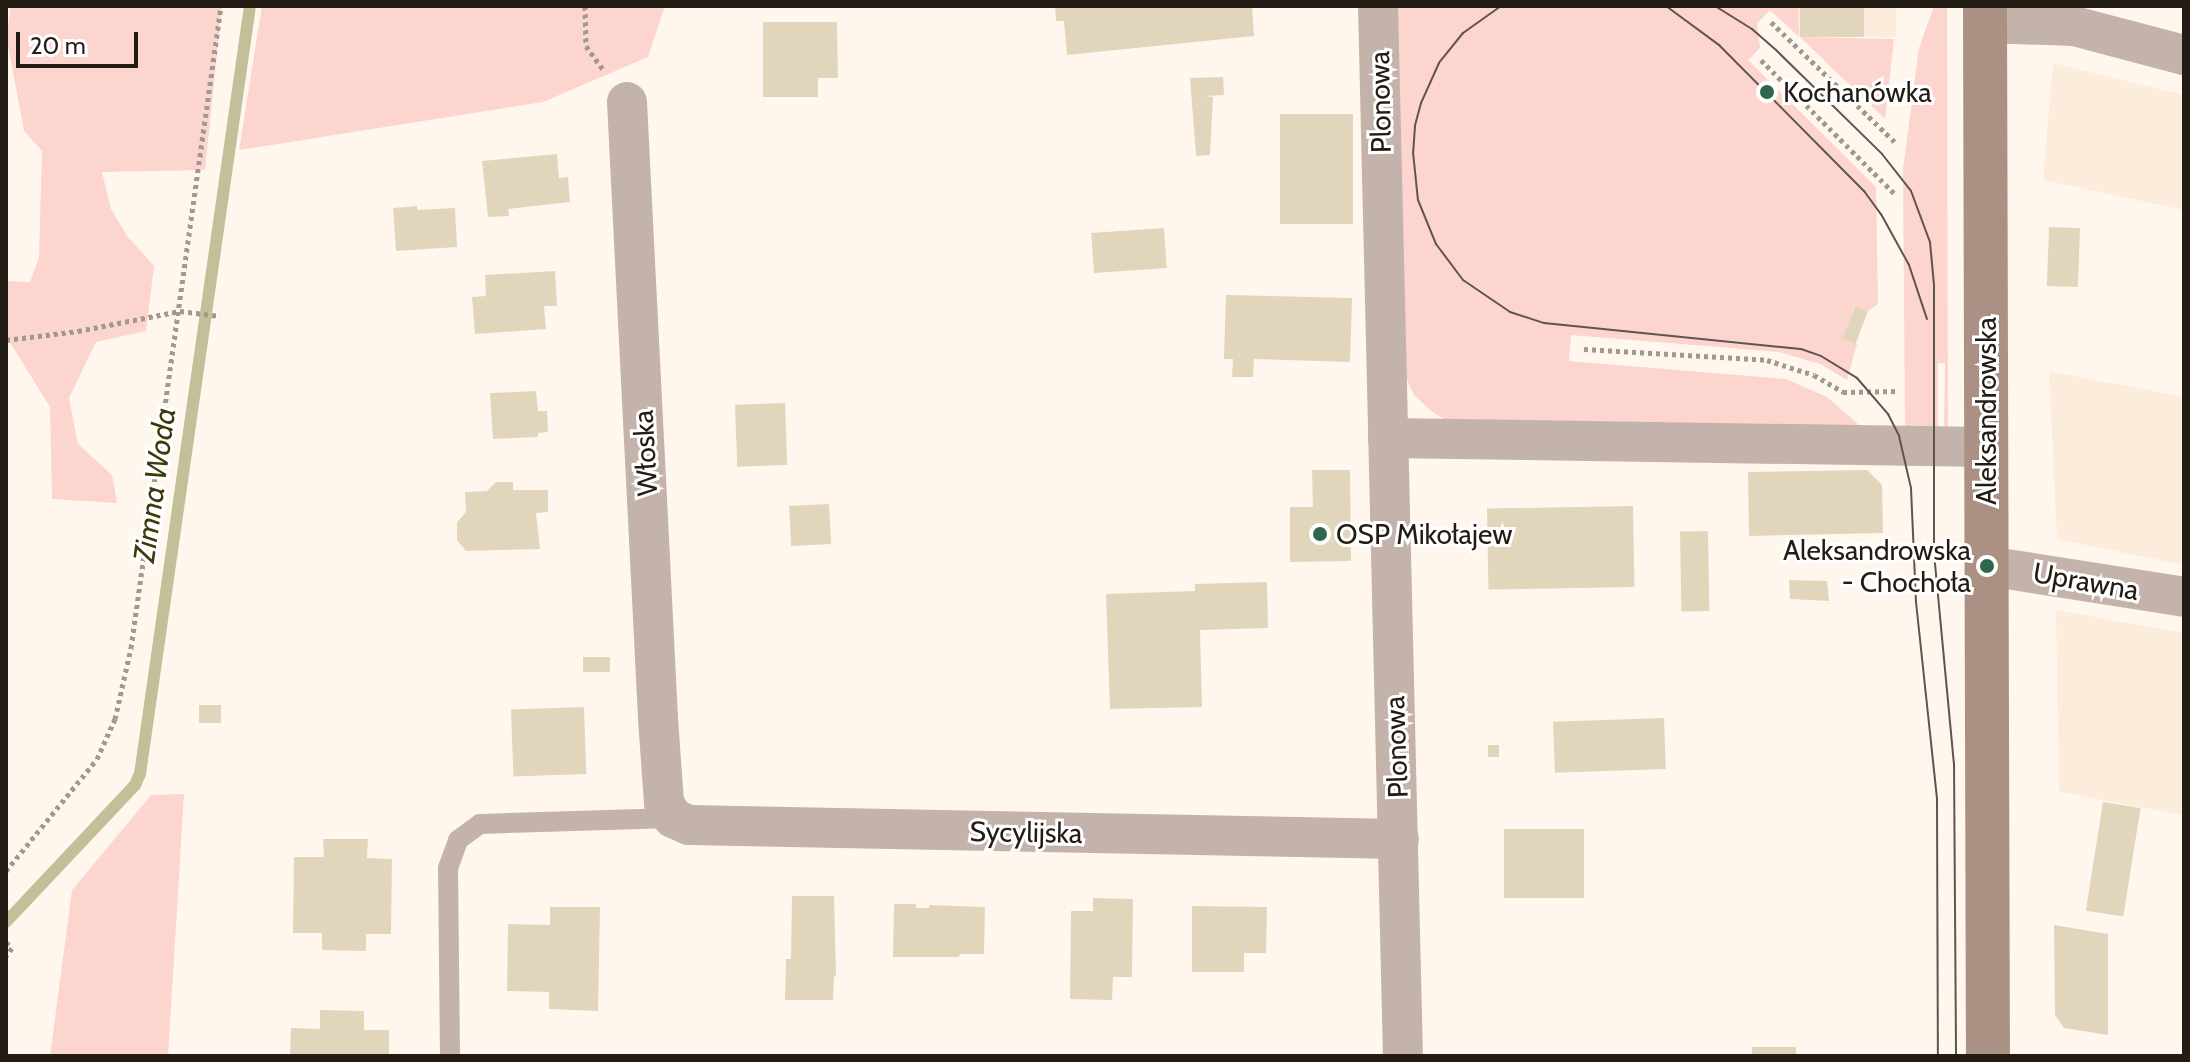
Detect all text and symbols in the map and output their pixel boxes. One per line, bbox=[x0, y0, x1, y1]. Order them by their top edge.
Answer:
scale bar bbox=[20, 16, 142, 66]
text: 20 m bbox=[30, 31, 86, 60]
street label: Plonowa bbox=[1362, 51, 1398, 153]
place label: Kochanówka bbox=[1783, 75, 1932, 109]
marker: Kochanówka bbox=[1758, 83, 1776, 101]
street label: Aleksandrowska bbox=[1969, 317, 2003, 505]
water label: Zimna Woda bbox=[126, 405, 184, 565]
street label: Włoska bbox=[626, 409, 664, 497]
place label: OSP Mikołajew bbox=[1336, 517, 1513, 551]
marker: OSP Mikołajew bbox=[1311, 525, 1329, 543]
place label: Aleksandrowska - Chochoła bbox=[1783, 533, 1971, 599]
street label: Uprawna bbox=[2031, 555, 2141, 607]
marker: Aleksandrowska - Chochoła bbox=[1978, 557, 1996, 575]
street label: Plonowa bbox=[1377, 695, 1415, 799]
street label: Sycylijska bbox=[969, 814, 1083, 850]

